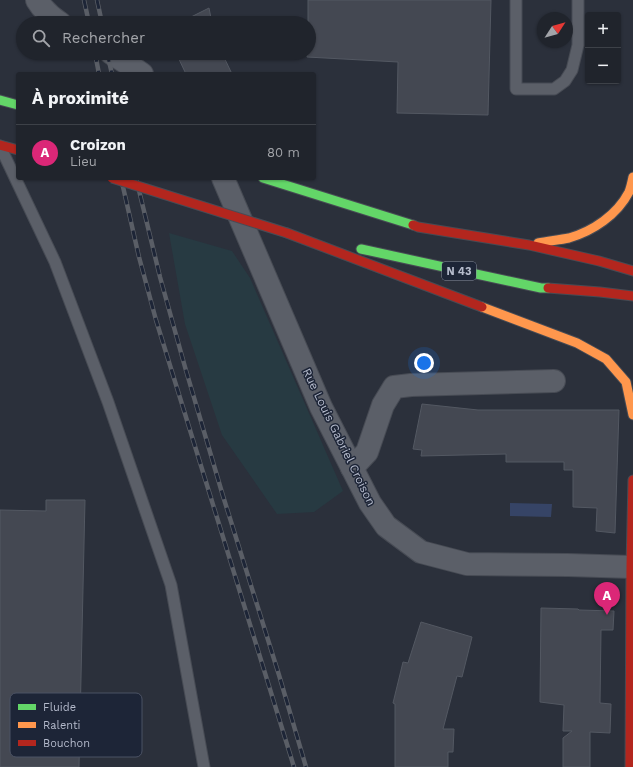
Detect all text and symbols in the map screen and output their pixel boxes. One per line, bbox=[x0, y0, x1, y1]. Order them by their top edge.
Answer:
north arrow bbox=[537, 12, 573, 48]
map controls bbox=[585, 12, 621, 84]
button: + bbox=[585, 12, 621, 48]
search box bbox=[16, 16, 316, 60]
icon: search bbox=[30, 27, 52, 49]
text: Rechercher bbox=[62, 29, 145, 47]
button: − bbox=[585, 48, 621, 84]
text: À proximité bbox=[32, 88, 129, 108]
text: Croizon bbox=[70, 136, 126, 154]
text: A bbox=[41, 145, 49, 160]
text: 80 m bbox=[267, 145, 300, 160]
text: Lieu bbox=[70, 154, 97, 169]
road number: N 43 bbox=[442, 262, 476, 280]
your location bbox=[414, 353, 434, 373]
street label: Rue Louis Gabriel Croison bbox=[300, 366, 378, 508]
pin: A bbox=[594, 582, 620, 615]
legend bbox=[10, 693, 142, 757]
text: Fluide bbox=[43, 701, 76, 714]
text: Ralenti bbox=[43, 719, 81, 732]
text: Bouchon bbox=[43, 737, 90, 750]

